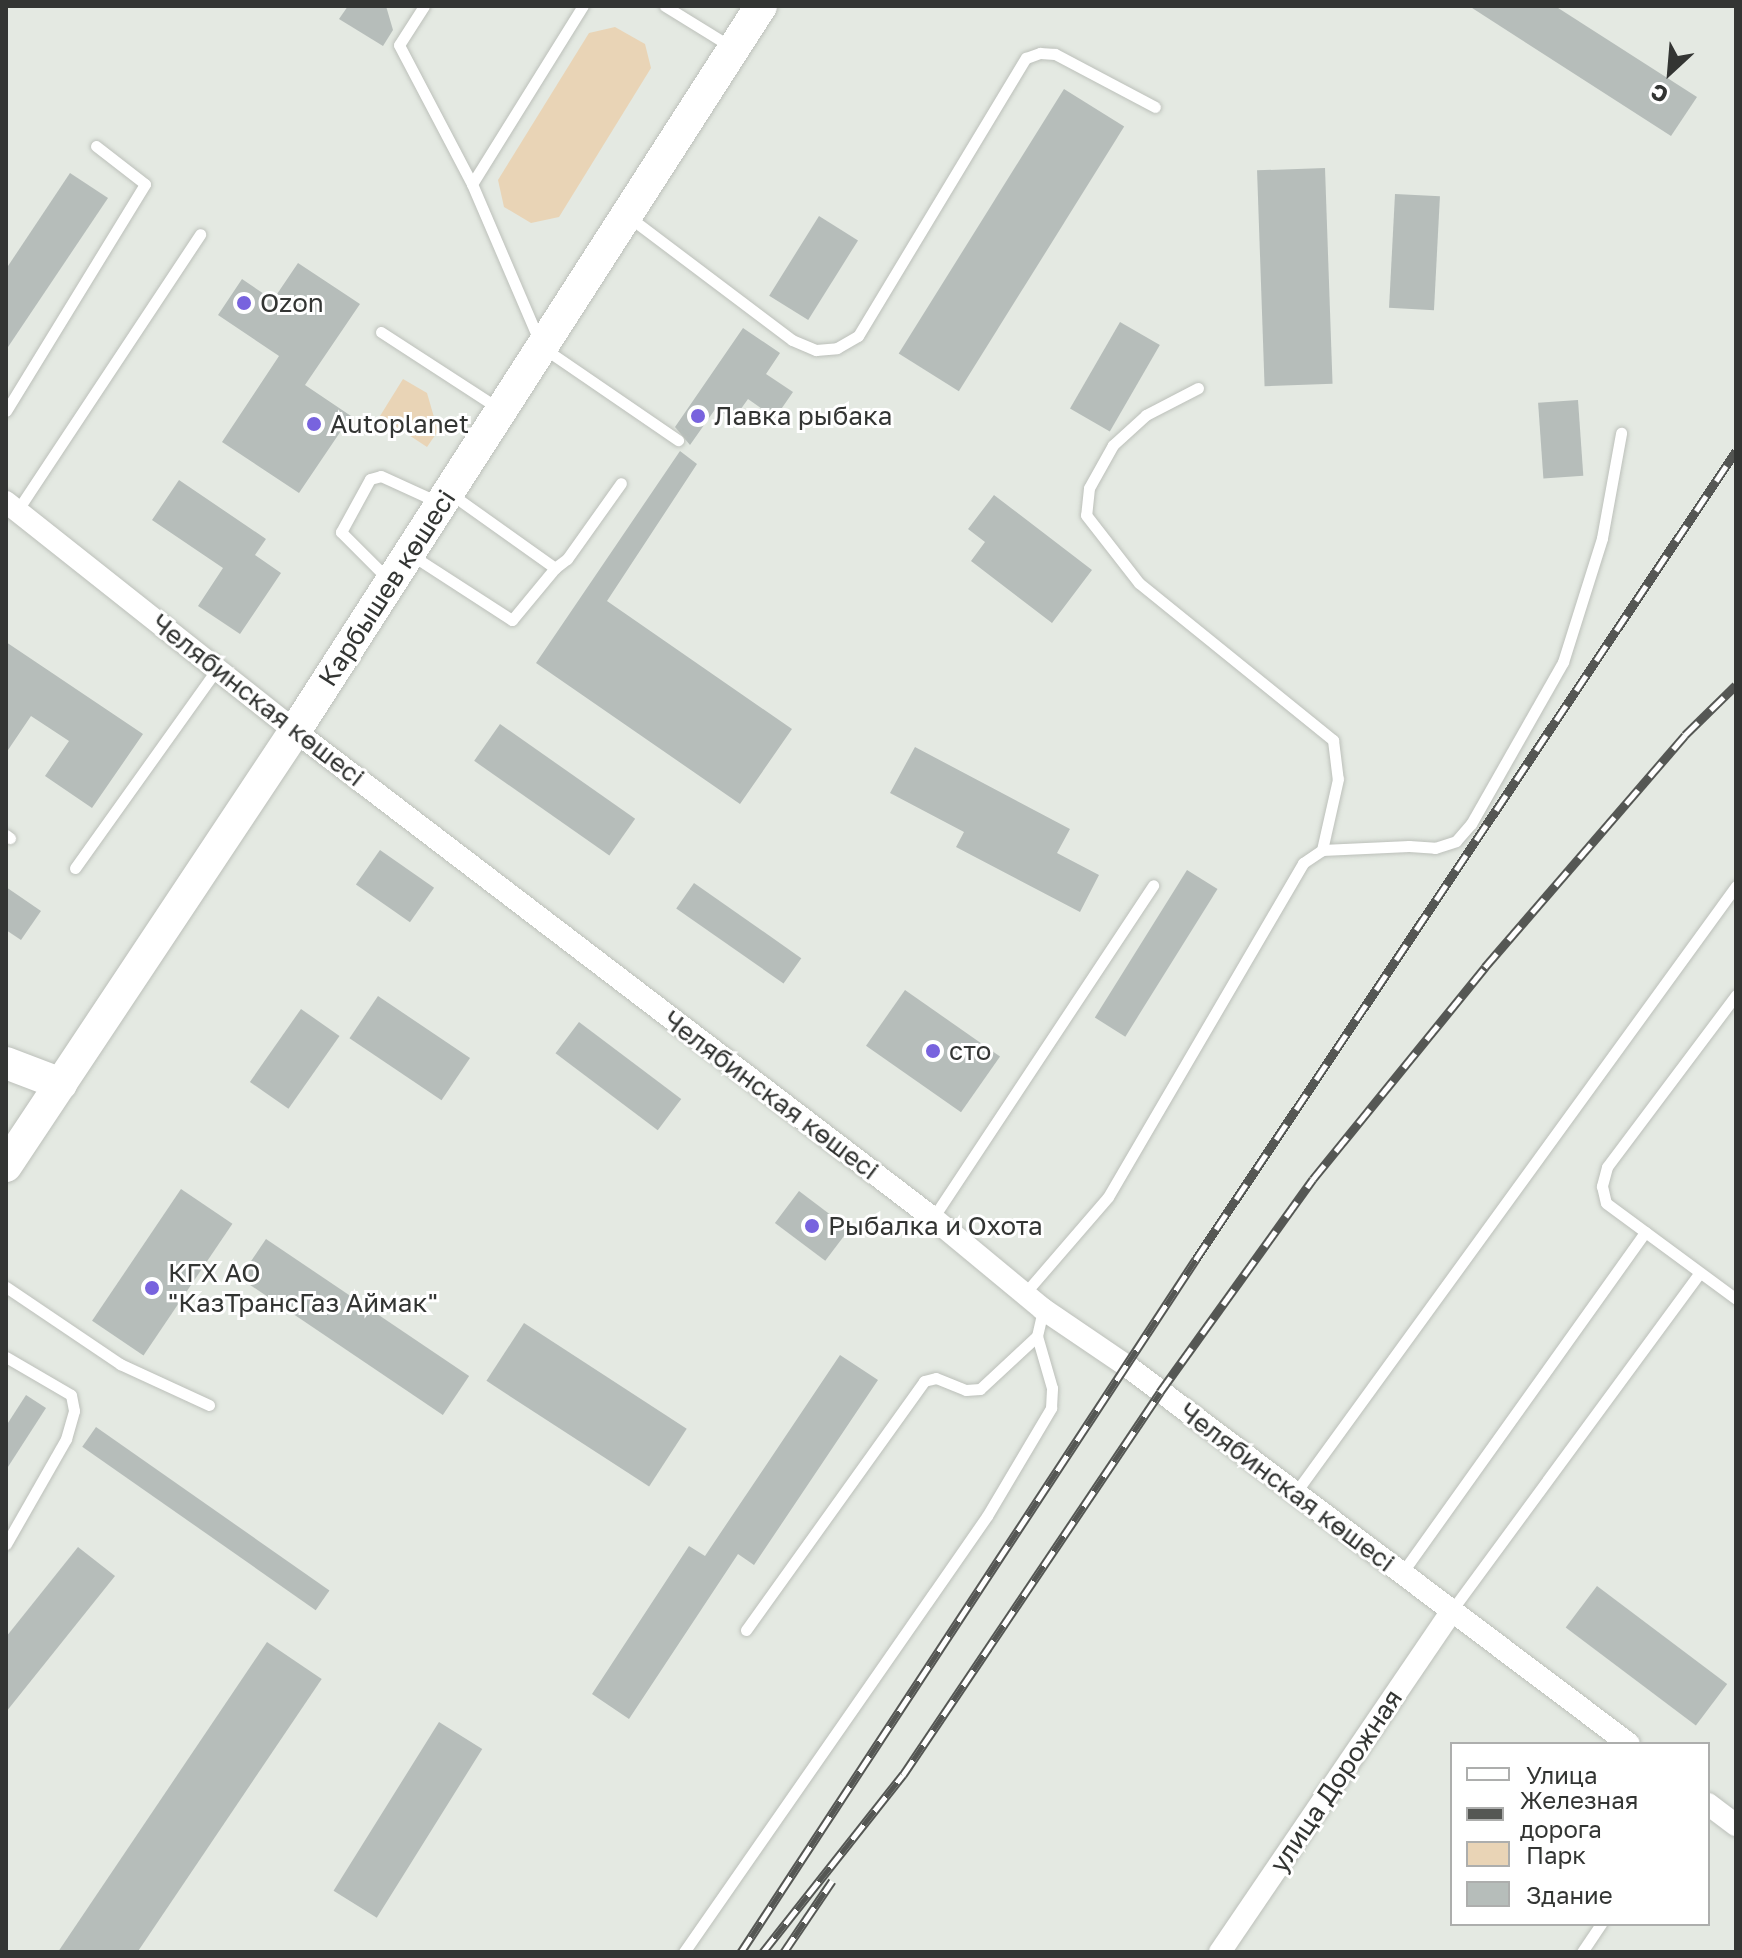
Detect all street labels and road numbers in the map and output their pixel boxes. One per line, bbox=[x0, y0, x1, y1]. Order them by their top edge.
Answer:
street label: Карбышев көшесі bbox=[312, 484, 462, 692]
street label: Челябинская көшесі bbox=[145, 607, 371, 793]
street label: Челябинская көшесі bbox=[657, 1004, 885, 1186]
street label: Челябинская көшесі bbox=[1173, 1396, 1401, 1578]
street label: улица Дорожная bbox=[1263, 1683, 1409, 1879]

